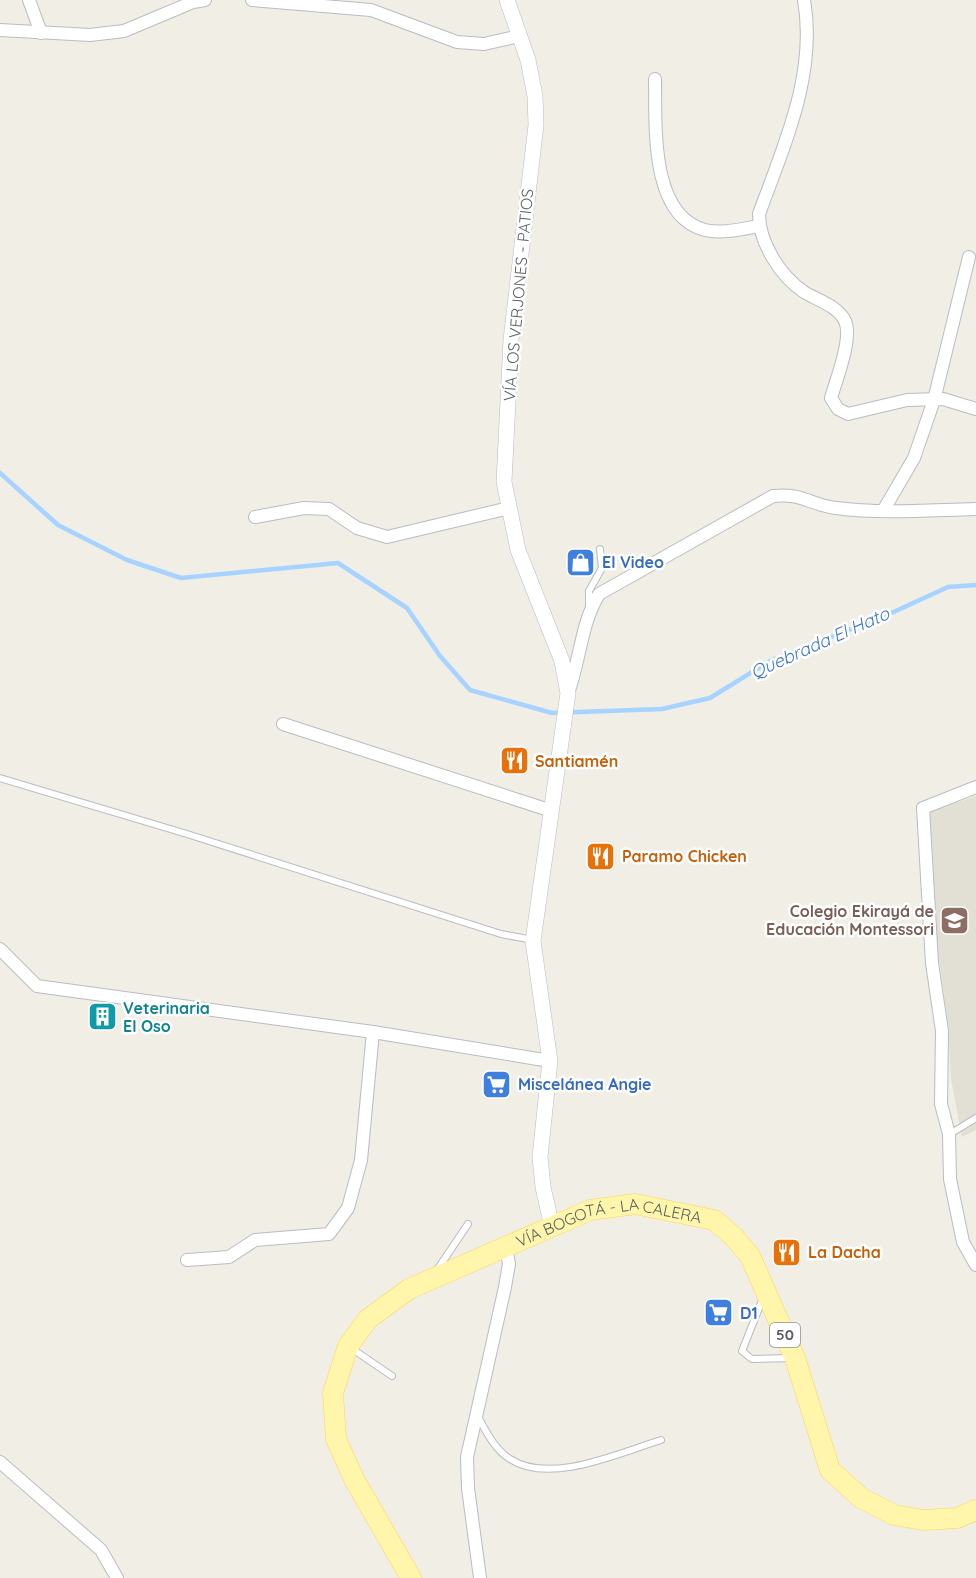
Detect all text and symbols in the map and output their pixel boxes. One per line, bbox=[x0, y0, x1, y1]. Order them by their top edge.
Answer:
street label: VÍA LOS VERJONES - PATIOS bbox=[499, 188, 537, 402]
shop icon: El Video bbox=[565, 546, 597, 578]
place label: El Video bbox=[602, 552, 664, 572]
water label: Quebrada El Hato bbox=[747, 601, 894, 683]
restaurant icon: Santiamén bbox=[498, 745, 530, 777]
place label: Santiamén bbox=[535, 751, 618, 771]
restaurant icon: Paramo Chicken bbox=[585, 840, 617, 872]
place label: Paramo Chicken bbox=[622, 846, 747, 866]
place label: Colegio Ekirayá de Educación Montessori bbox=[766, 901, 934, 939]
school or university icon: Colegio Ekirayá de Educación Montessori bbox=[939, 904, 971, 936]
place label: Veterinaria El Oso bbox=[123, 998, 210, 1036]
building icon: Veterinaria El Oso bbox=[86, 1001, 118, 1033]
supermarket icon: Miscelánea Angie bbox=[481, 1068, 513, 1100]
place label: Miscelánea Angie bbox=[518, 1074, 651, 1094]
street label: VÍA BOGOTÁ - LA CALERA bbox=[513, 1194, 703, 1251]
restaurant icon: La Dacha bbox=[771, 1236, 803, 1268]
place label: La Dacha bbox=[808, 1242, 881, 1262]
supermarket icon: D1 bbox=[703, 1297, 735, 1329]
place label: D1 bbox=[740, 1303, 758, 1323]
road number: 50 bbox=[770, 1323, 800, 1347]

